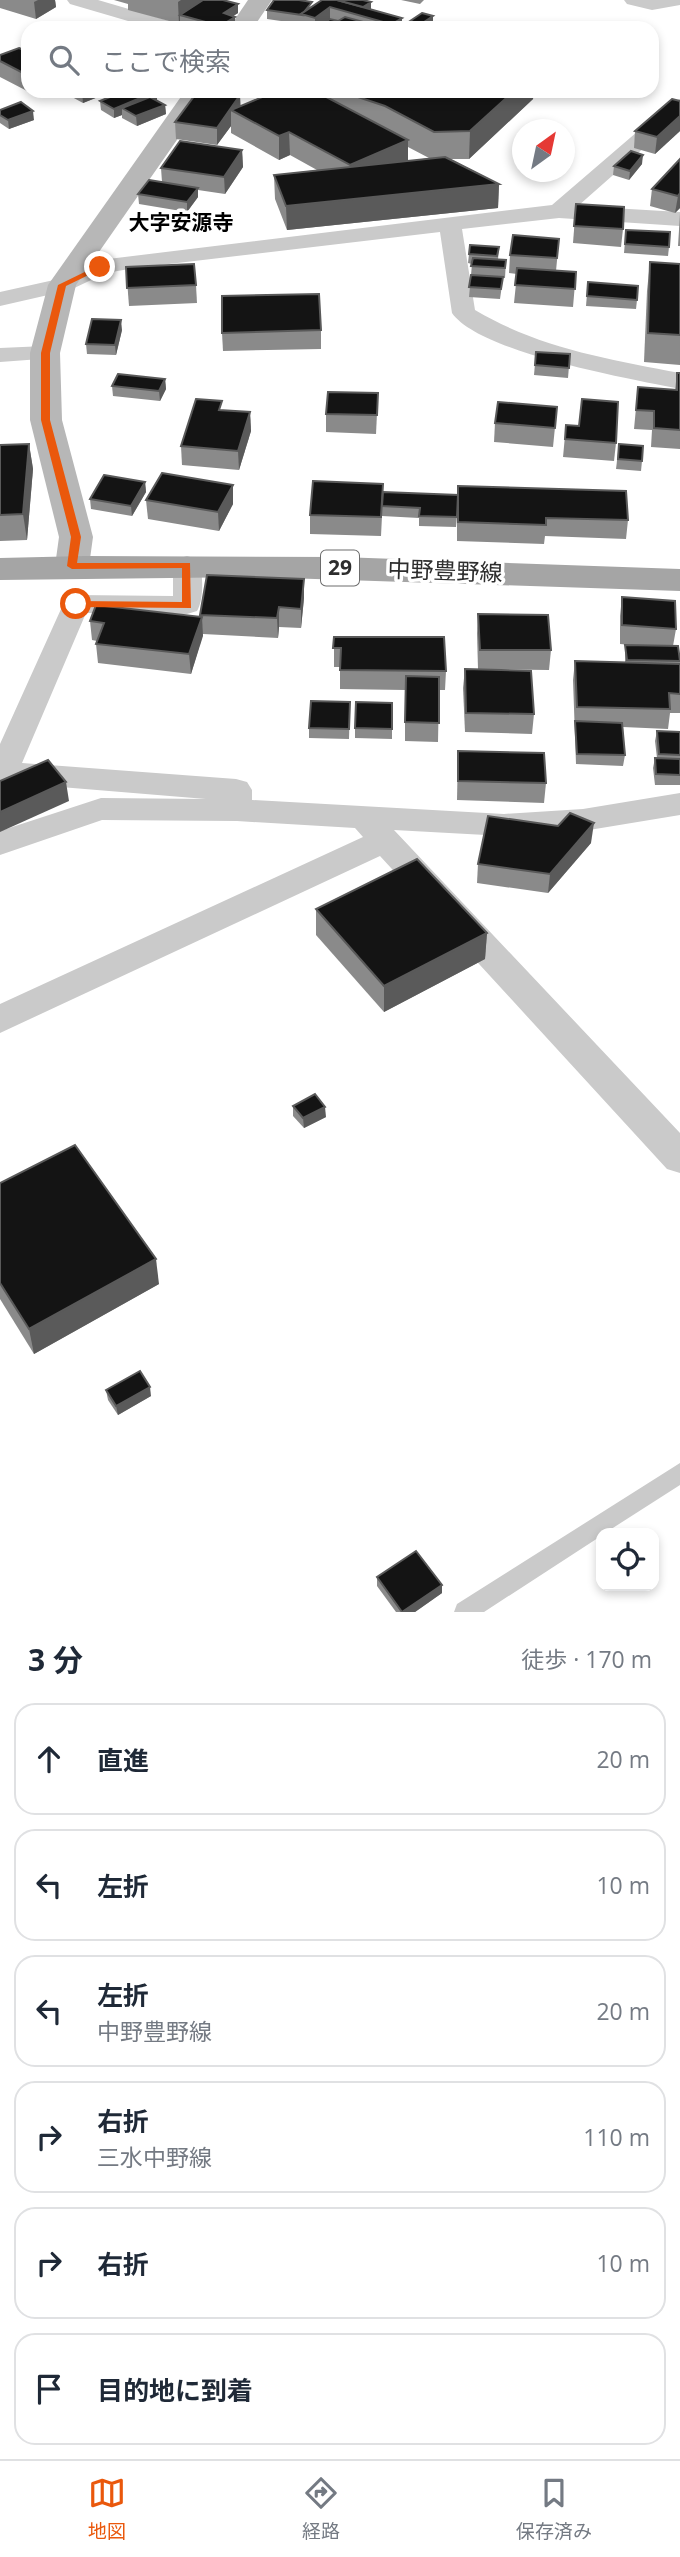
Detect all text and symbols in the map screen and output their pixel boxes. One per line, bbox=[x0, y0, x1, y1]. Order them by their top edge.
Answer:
search box bbox=[21, 21, 659, 98]
icon: search bbox=[45, 41, 83, 79]
text: ここで検索 bbox=[101, 43, 231, 79]
north arrow bbox=[512, 119, 575, 182]
district label: 大字安源寺 bbox=[129, 208, 234, 236]
route end bbox=[84, 251, 115, 282]
road number: 29 bbox=[321, 550, 359, 586]
street label: 中野豊野線 bbox=[387, 552, 503, 588]
route start bbox=[60, 588, 91, 619]
map controls bbox=[596, 1528, 659, 1591]
button: locate bbox=[596, 1528, 659, 1591]
text: 3 分 bbox=[28, 1639, 83, 1680]
text: 徒歩 · 170 m bbox=[521, 1643, 652, 1675]
icon: ahead bbox=[30, 1740, 68, 1778]
text: 直進 bbox=[97, 1742, 149, 1778]
text: 20 m bbox=[596, 1743, 650, 1775]
icon: left bbox=[30, 1866, 68, 1904]
text: 左折 bbox=[97, 1868, 149, 1904]
text: 10 m bbox=[596, 1869, 650, 1901]
text: 左折 bbox=[97, 1977, 149, 2013]
icon: left bbox=[30, 1992, 68, 2030]
text: 20 m bbox=[596, 1995, 650, 2027]
text: 中野豊野線 bbox=[97, 2015, 212, 2047]
text: 右折 bbox=[97, 2103, 149, 2139]
icon: right bbox=[30, 2118, 68, 2156]
text: 110 m bbox=[583, 2121, 650, 2153]
text: 三水中野線 bbox=[97, 2141, 212, 2173]
icon: right bbox=[30, 2244, 68, 2282]
text: 右折 bbox=[97, 2246, 149, 2282]
text: 10 m bbox=[596, 2247, 650, 2279]
icon: arrive bbox=[30, 2370, 68, 2408]
text: 目的地に到着 bbox=[97, 2372, 253, 2408]
tab: 地図 bbox=[88, 2474, 126, 2544]
tab: 経路 bbox=[302, 2474, 340, 2544]
tab: 保存済み bbox=[516, 2474, 592, 2544]

